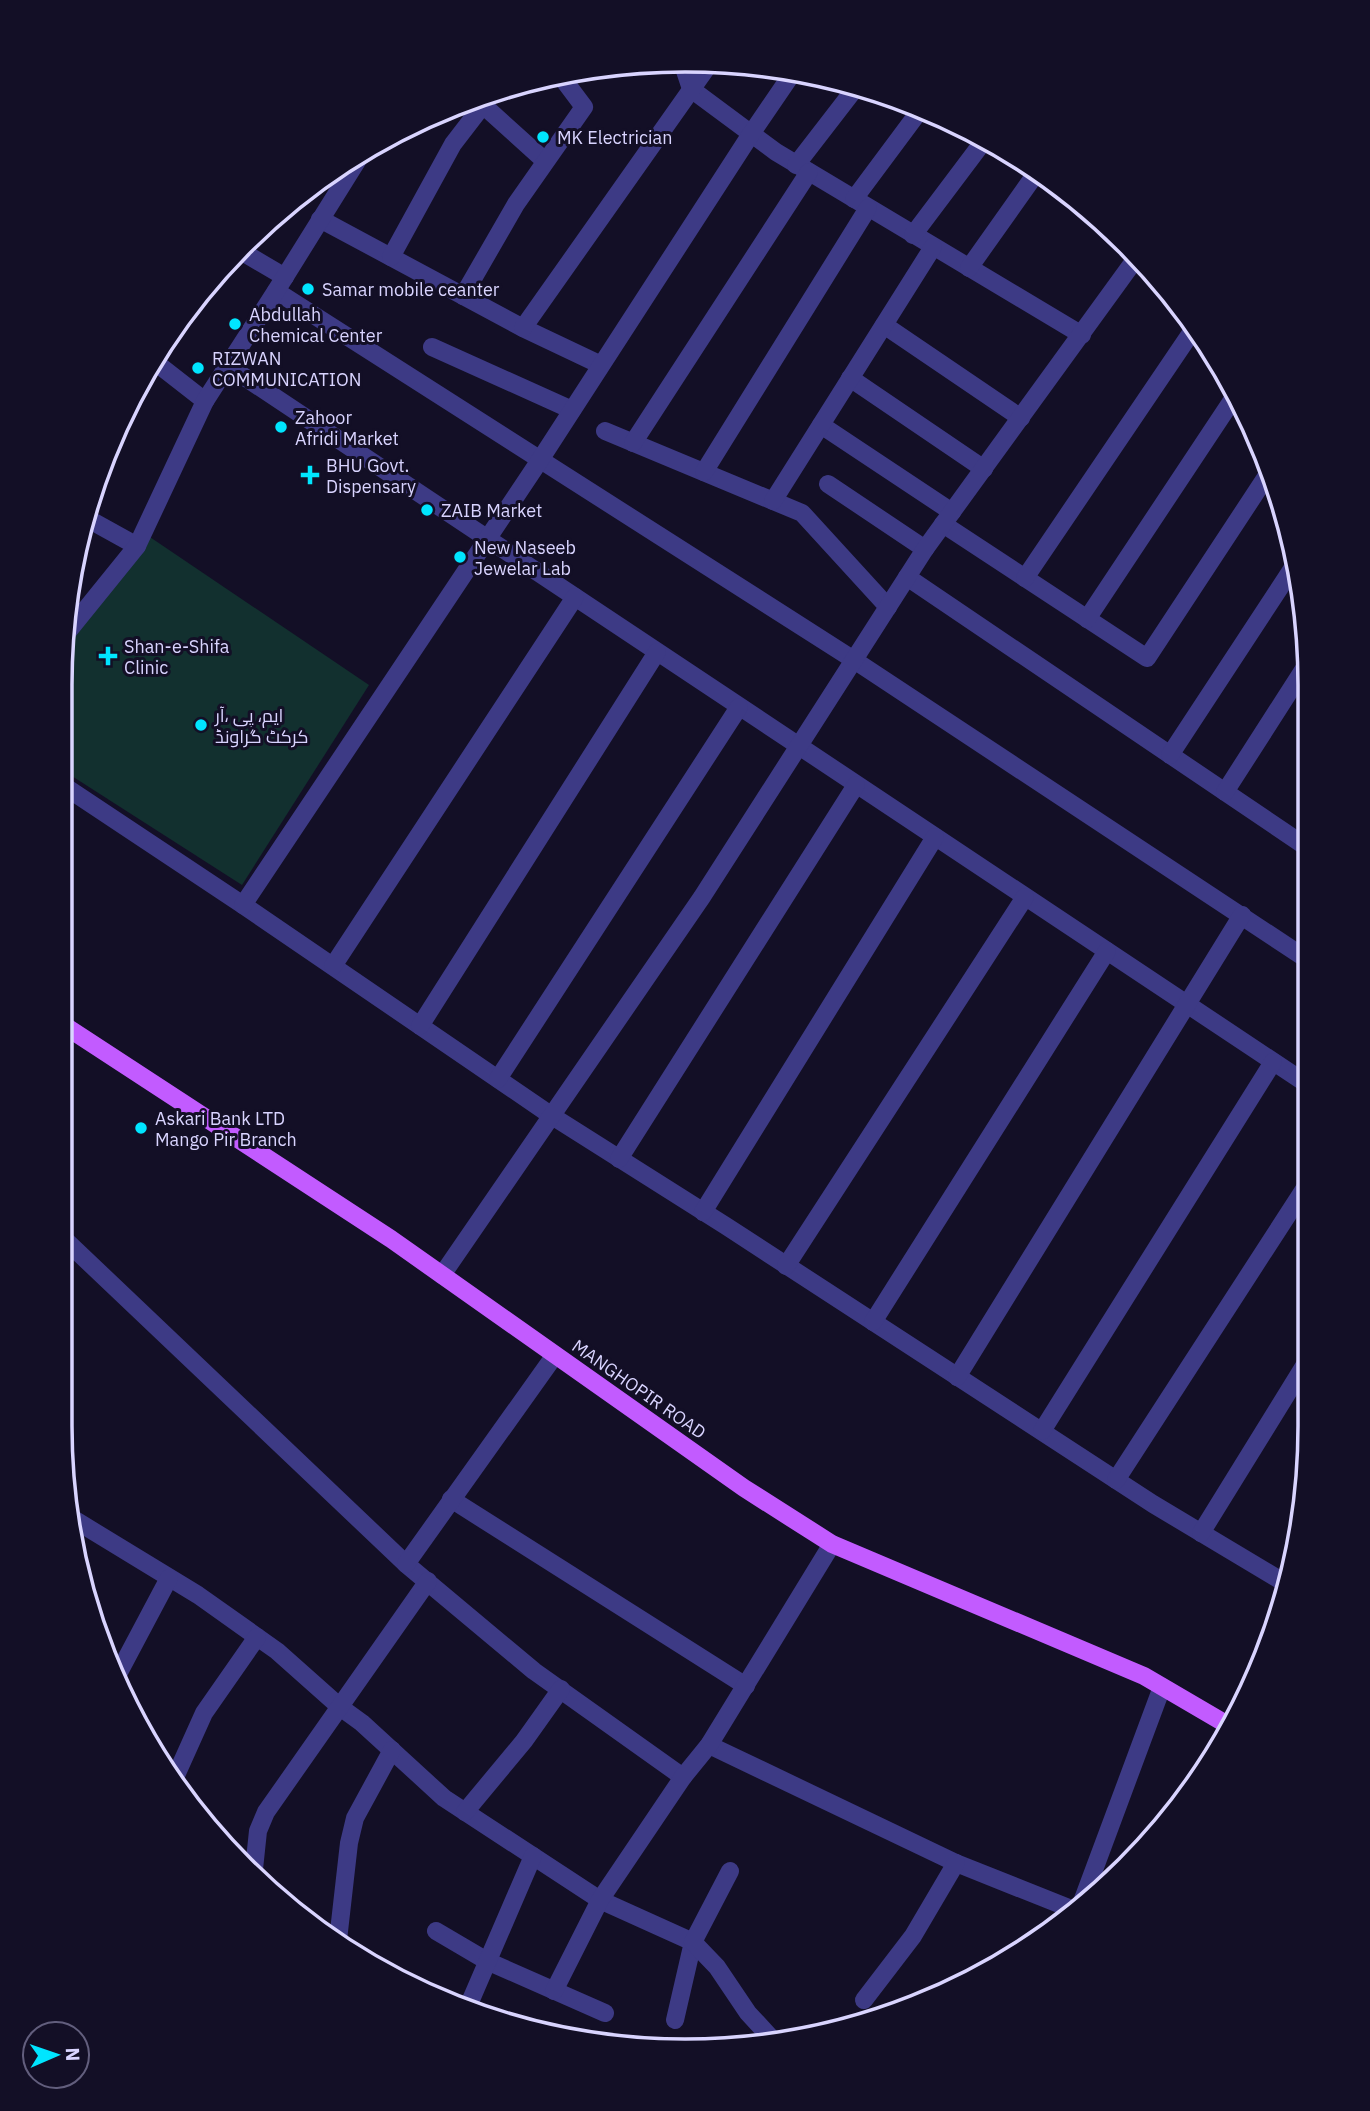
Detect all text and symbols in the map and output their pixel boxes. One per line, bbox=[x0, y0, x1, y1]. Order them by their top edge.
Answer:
place label: MK Electrician bbox=[557, 126, 672, 149]
marker: MK Electrician bbox=[535, 129, 551, 145]
place label: Samar mobile ceanter bbox=[322, 278, 500, 301]
marker: Samar mobile ceanter bbox=[300, 281, 316, 297]
place label: Abdullah Chemical Center bbox=[249, 303, 383, 347]
marker: Abdullah Chemical Center bbox=[227, 316, 243, 332]
place label: RIZWAN COMMUNICATION bbox=[212, 347, 361, 391]
marker: RIZWAN COMMUNICATION bbox=[190, 360, 206, 376]
place label: Zahoor Afridi Market bbox=[295, 406, 399, 450]
marker: Zahoor Afridi Market bbox=[273, 419, 289, 435]
place label: BHU Govt. Dispensary bbox=[326, 454, 416, 498]
marker: BHU Govt. Dispensary bbox=[300, 465, 320, 485]
place label: ZAIB Market bbox=[441, 499, 542, 522]
marker: ZAIB Market bbox=[419, 502, 435, 518]
place label: New Naseeb Jewelar Lab bbox=[474, 536, 576, 580]
marker: New Naseeb Jewelar Lab bbox=[452, 549, 468, 565]
place label: Shan-e-Shifa Clinic bbox=[124, 635, 230, 679]
marker: Shan-e-Shifa Clinic bbox=[98, 646, 118, 666]
place label: ایم، پی ،آر کرکٹ گراونڈ bbox=[214, 704, 309, 748]
marker: ایم، پی ،آر کرکٹ گراونڈ bbox=[193, 717, 209, 733]
place label: Askari Bank LTD Mango Pir Branch bbox=[155, 1107, 297, 1151]
marker: Askari Bank LTD Mango Pir Branch bbox=[133, 1120, 149, 1136]
street label: MANGHOPIR ROAD bbox=[568, 1334, 710, 1444]
north arrow bbox=[21, 2020, 91, 2090]
text: N bbox=[61, 2047, 85, 2062]

